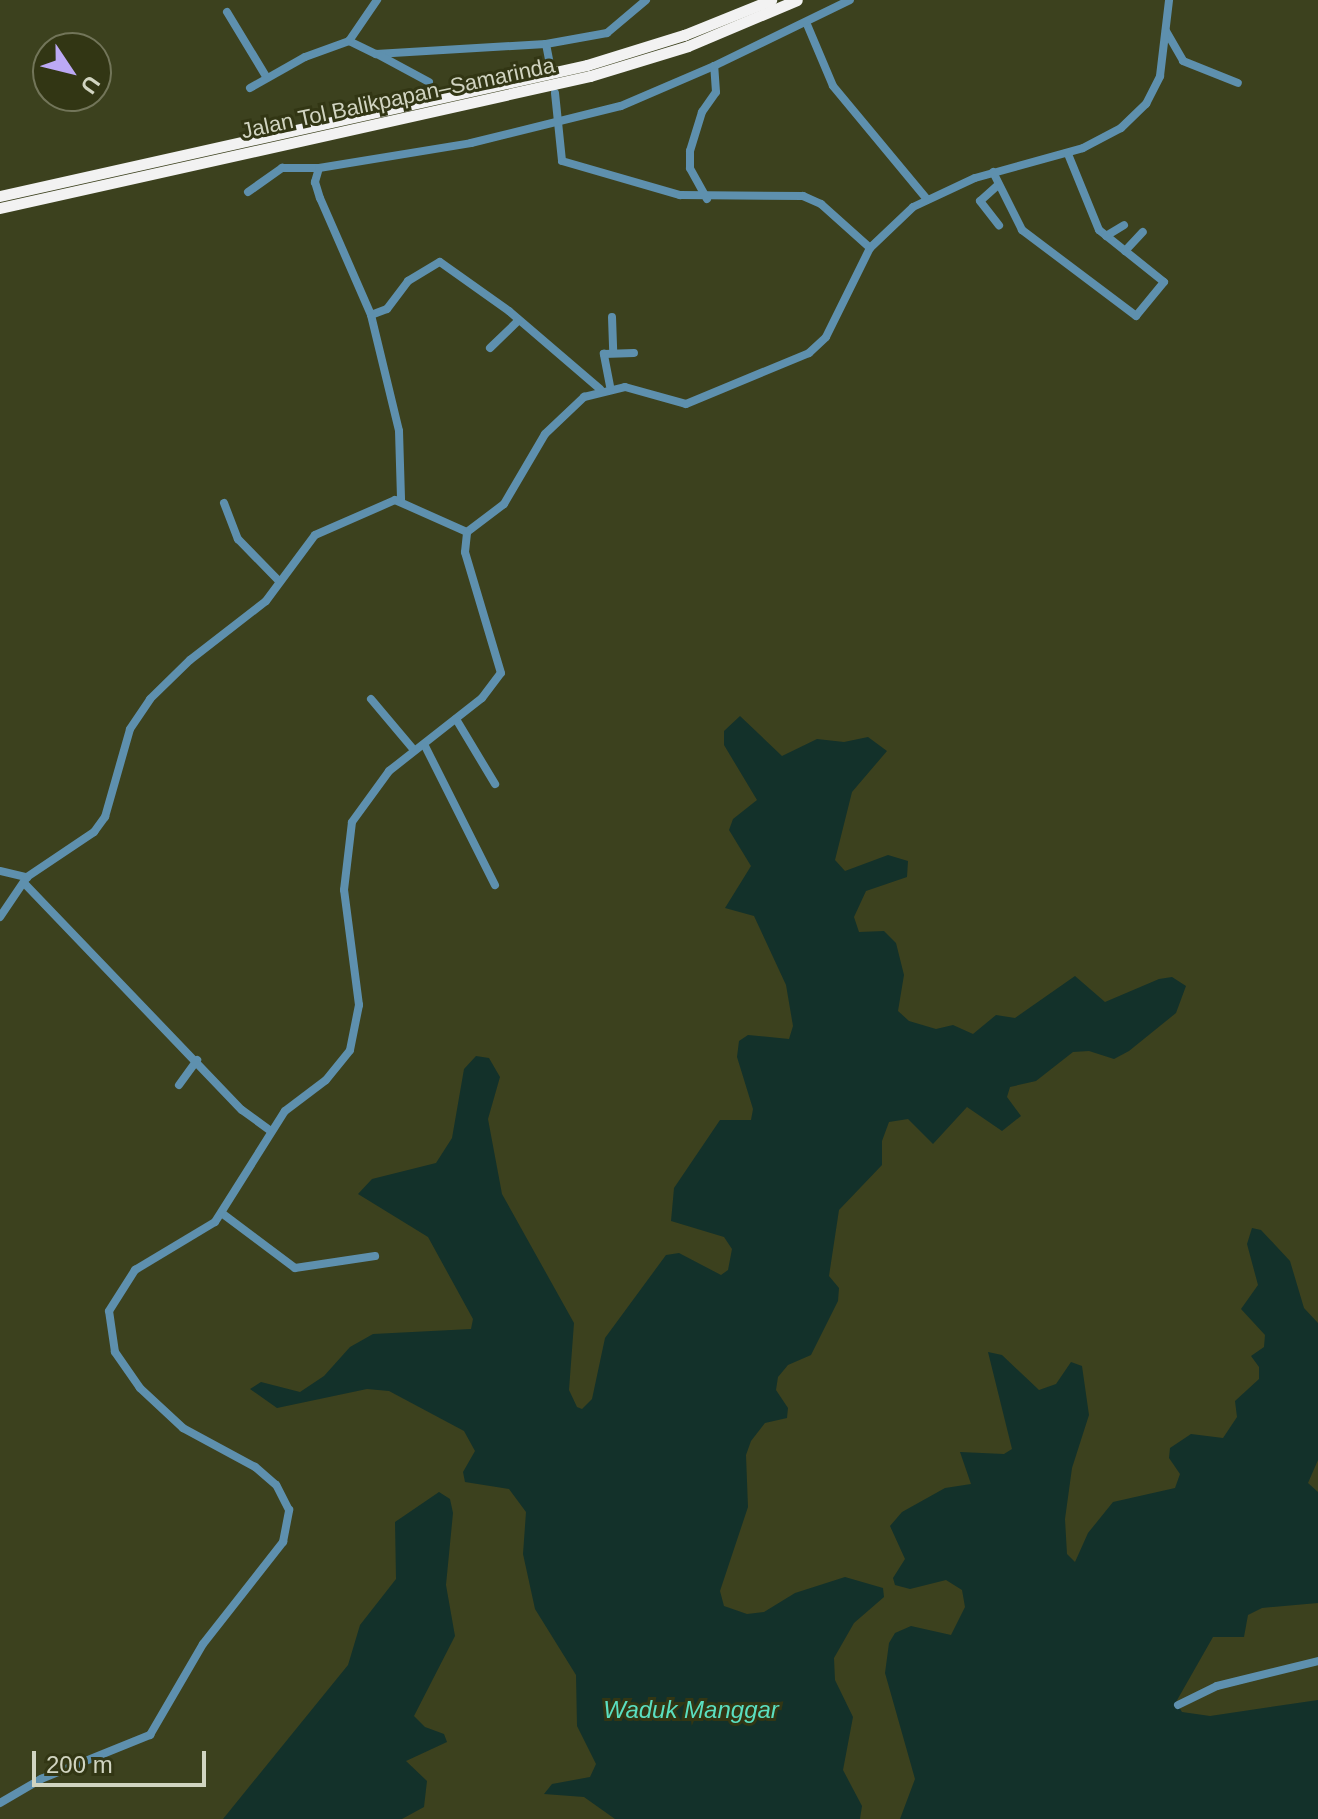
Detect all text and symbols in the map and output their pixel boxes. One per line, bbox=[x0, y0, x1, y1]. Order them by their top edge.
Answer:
north arrow bbox=[32, 32, 112, 112]
street label: Jalan Tol Balikpapan–Samarinda bbox=[239, 52, 557, 144]
text: U bbox=[76, 71, 105, 99]
water label: Waduk Manggar bbox=[603, 1696, 779, 1724]
scale bar bbox=[36, 1735, 210, 1785]
text: 200 m bbox=[46, 1751, 113, 1778]

